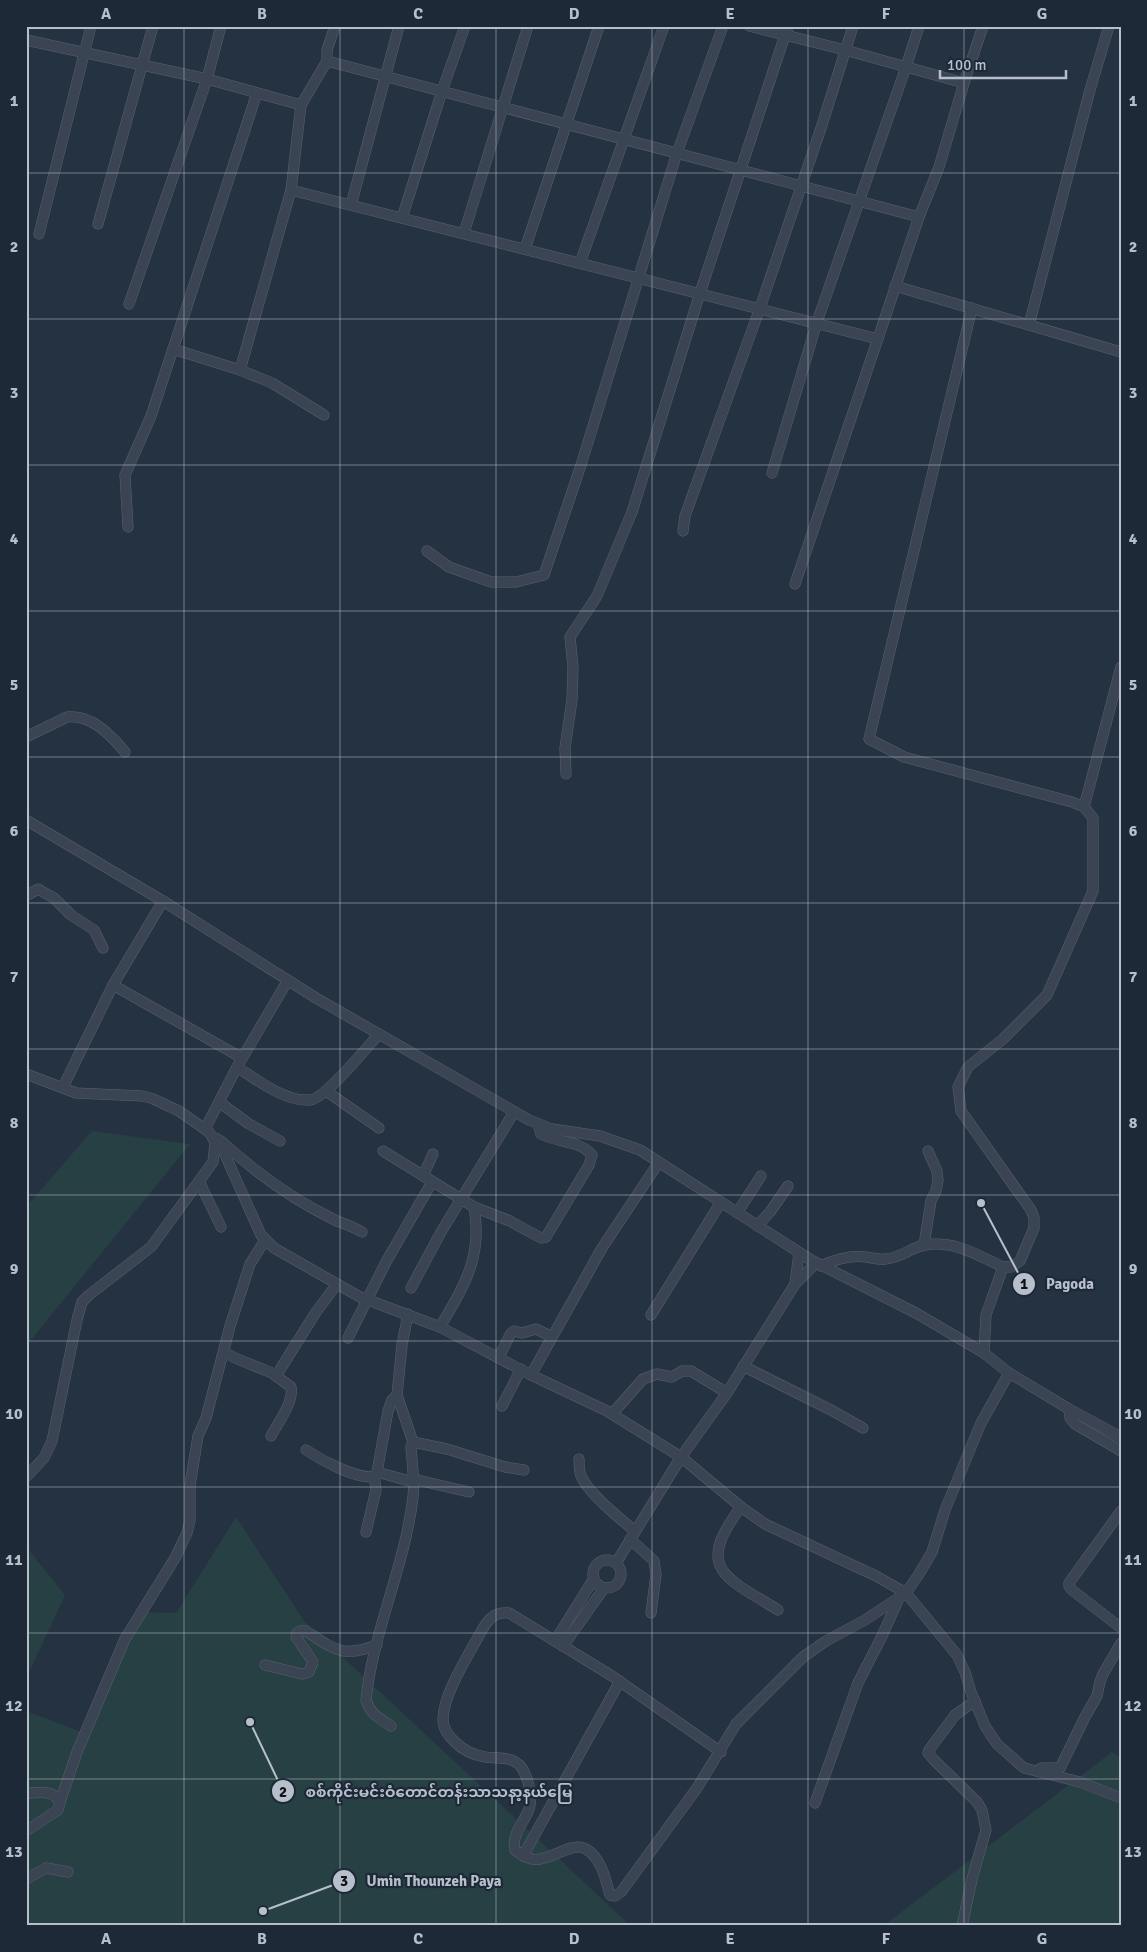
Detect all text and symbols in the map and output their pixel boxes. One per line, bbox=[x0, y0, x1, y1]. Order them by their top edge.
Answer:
text: A bbox=[101, 4, 112, 24]
text: B bbox=[257, 4, 267, 24]
text: C bbox=[413, 4, 423, 24]
text: D bbox=[569, 4, 580, 24]
text: E bbox=[725, 4, 735, 24]
text: F bbox=[882, 4, 891, 24]
text: G bbox=[1037, 4, 1047, 24]
scale bar bbox=[940, 48, 1066, 80]
text: 100 m bbox=[947, 56, 987, 74]
text: 1 bbox=[10, 91, 19, 111]
text: 1 bbox=[1129, 91, 1138, 111]
text: 2 bbox=[10, 237, 18, 257]
text: 2 bbox=[1129, 237, 1137, 257]
text: 3 bbox=[10, 383, 18, 403]
text: 3 bbox=[1129, 383, 1137, 403]
text: 4 bbox=[10, 529, 19, 549]
text: 4 bbox=[1129, 529, 1138, 549]
text: 5 bbox=[10, 675, 18, 695]
text: 5 bbox=[1129, 675, 1137, 695]
text: 6 bbox=[10, 821, 19, 841]
text: 6 bbox=[1129, 821, 1138, 841]
text: 7 bbox=[10, 967, 19, 987]
text: 7 bbox=[1129, 967, 1138, 987]
text: 8 bbox=[10, 1113, 19, 1133]
text: 8 bbox=[1129, 1113, 1138, 1133]
text: 9 bbox=[10, 1259, 19, 1279]
text: 9 bbox=[1129, 1259, 1138, 1279]
callout: Pagoda bbox=[1012, 1269, 1104, 1299]
text: 1 bbox=[1020, 1275, 1028, 1293]
text: Pagoda bbox=[1046, 1275, 1094, 1293]
text: 10 bbox=[5, 1404, 23, 1424]
text: 10 bbox=[1124, 1404, 1142, 1424]
text: 11 bbox=[5, 1550, 23, 1570]
text: 11 bbox=[1124, 1550, 1142, 1570]
text: 12 bbox=[5, 1696, 23, 1716]
text: 12 bbox=[1124, 1696, 1142, 1716]
callout: စစ်ကိုင်းမင်းဝံတောင်တန်းသာသနာ့နယ်မြေ bbox=[271, 1776, 583, 1806]
text: စစ်ကိုင်းမင်းဝံတောင်တန်းသာသနာ့နယ်မြေ bbox=[306, 1782, 572, 1804]
text: 2 bbox=[279, 1783, 287, 1801]
text: 13 bbox=[5, 1842, 23, 1862]
text: 13 bbox=[1124, 1842, 1142, 1862]
callout: Umin Thounzeh Paya bbox=[332, 1866, 512, 1896]
text: 3 bbox=[340, 1872, 348, 1890]
text: Umin Thounzeh Paya bbox=[367, 1872, 502, 1890]
text: A bbox=[101, 1929, 112, 1949]
text: B bbox=[257, 1929, 267, 1949]
text: C bbox=[413, 1929, 423, 1949]
text: D bbox=[569, 1929, 580, 1949]
text: E bbox=[725, 1929, 735, 1949]
text: F bbox=[882, 1929, 891, 1949]
text: G bbox=[1037, 1929, 1047, 1949]

